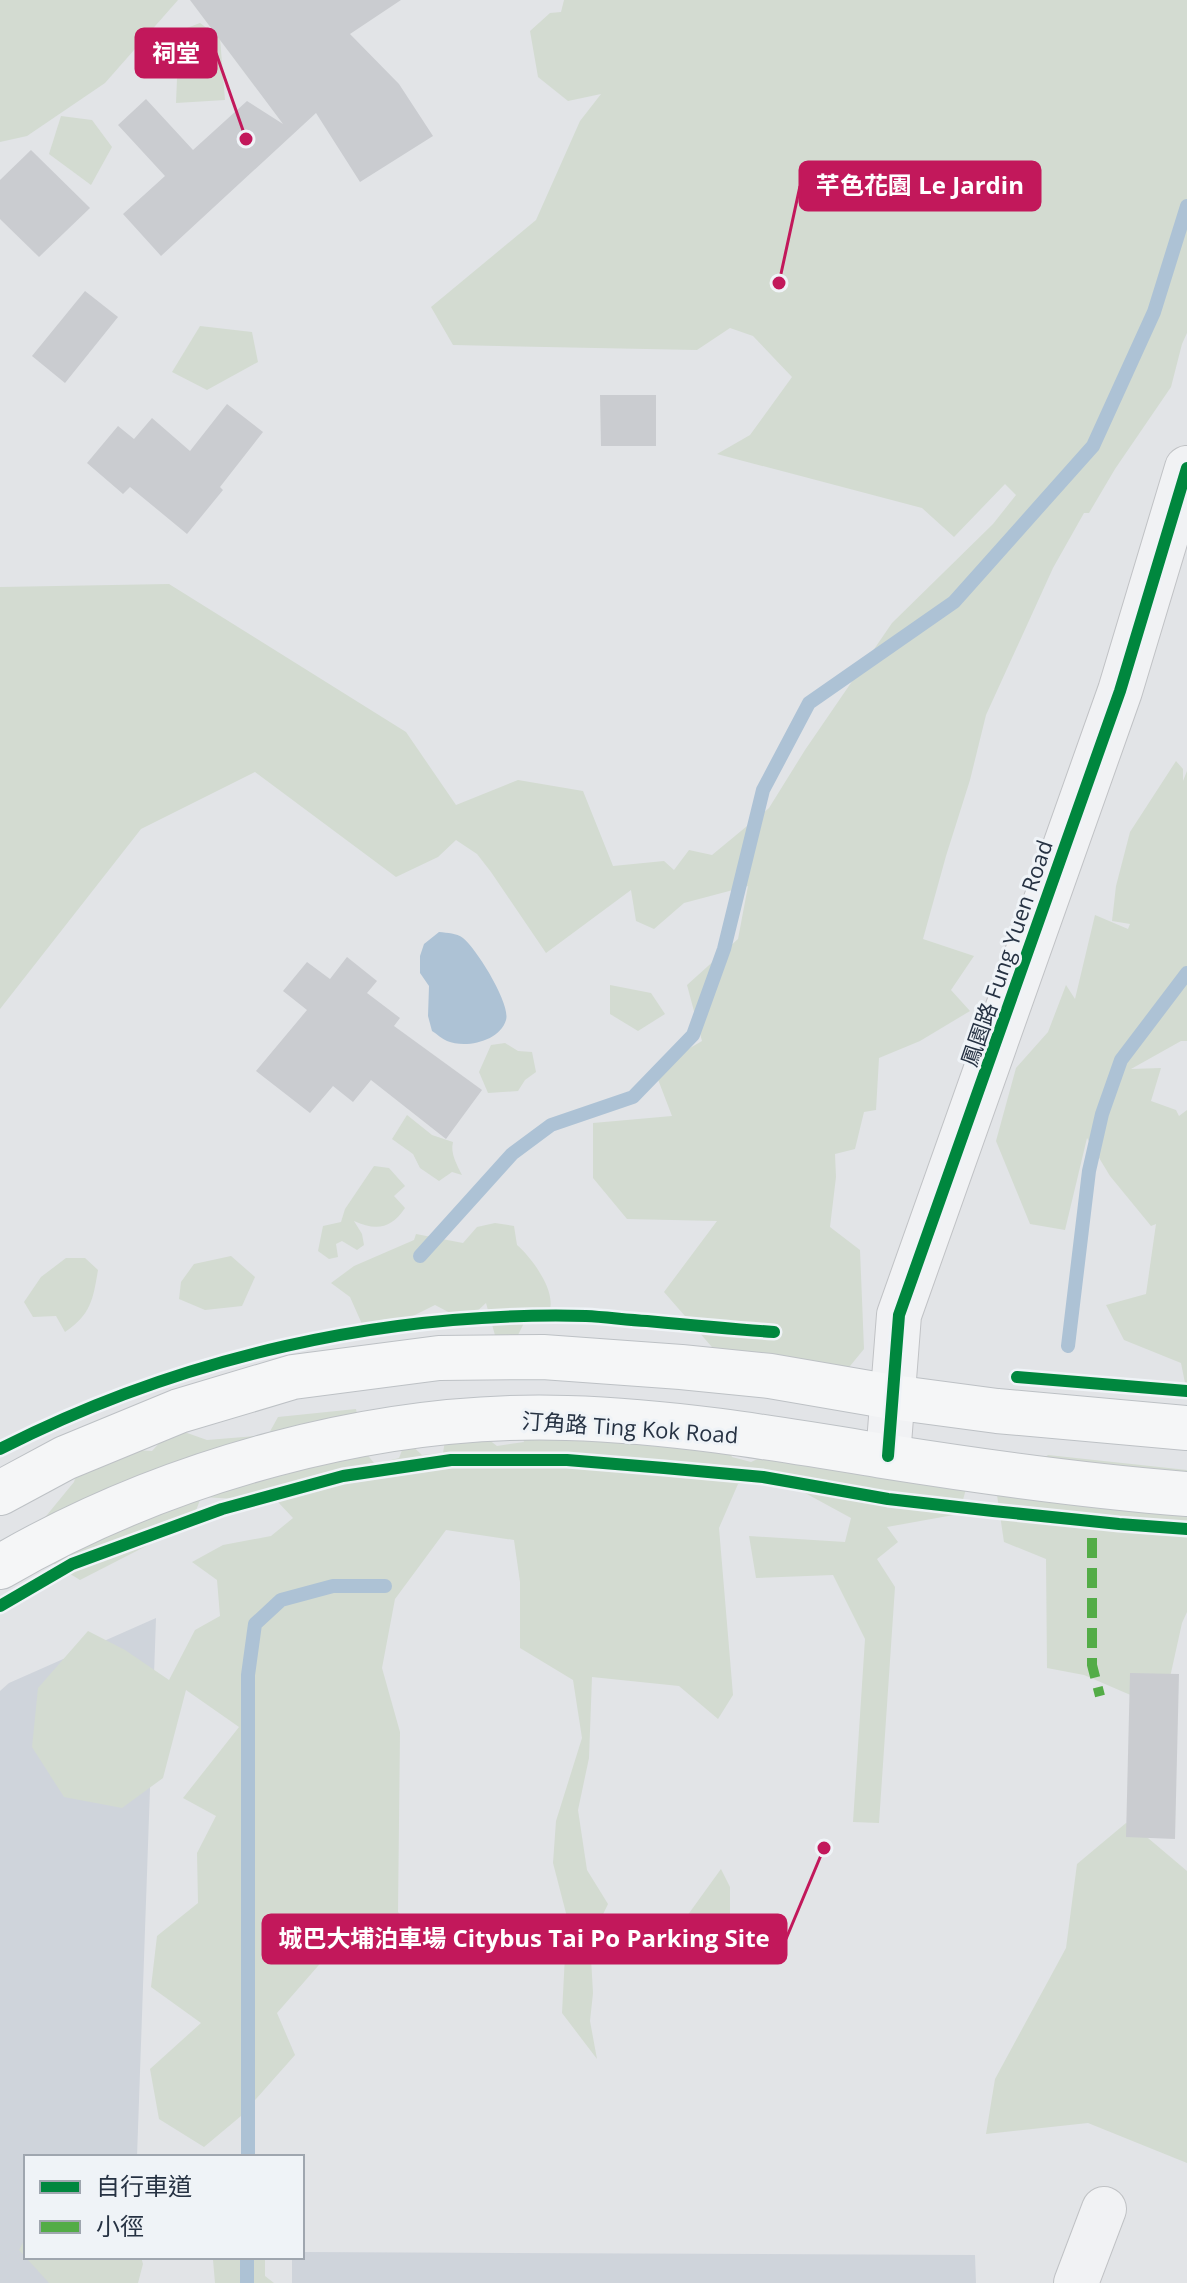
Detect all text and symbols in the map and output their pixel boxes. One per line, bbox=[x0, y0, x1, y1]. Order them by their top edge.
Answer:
callout: 祠堂 bbox=[136, 29, 216, 77]
text: 祠堂 bbox=[152, 36, 200, 69]
callout: 芊色花園 Le Jardin bbox=[800, 162, 1040, 210]
text: 芊色花園 Le Jardin bbox=[816, 168, 1024, 201]
street label: 鳳園路 Fung Yuen Road bbox=[953, 836, 1059, 1070]
street label: 汀角路 Ting Kok Road bbox=[521, 1404, 739, 1450]
callout: 城巴大埔泊車場 Citybus Tai Po Parking Site bbox=[263, 1915, 786, 1963]
text: 城巴大埔泊車場 Citybus Tai Po Parking Site bbox=[278, 1921, 770, 1954]
legend bbox=[24, 2155, 304, 2259]
text: 自行車道 bbox=[96, 2169, 192, 2202]
text: 小徑 bbox=[96, 2209, 144, 2242]

